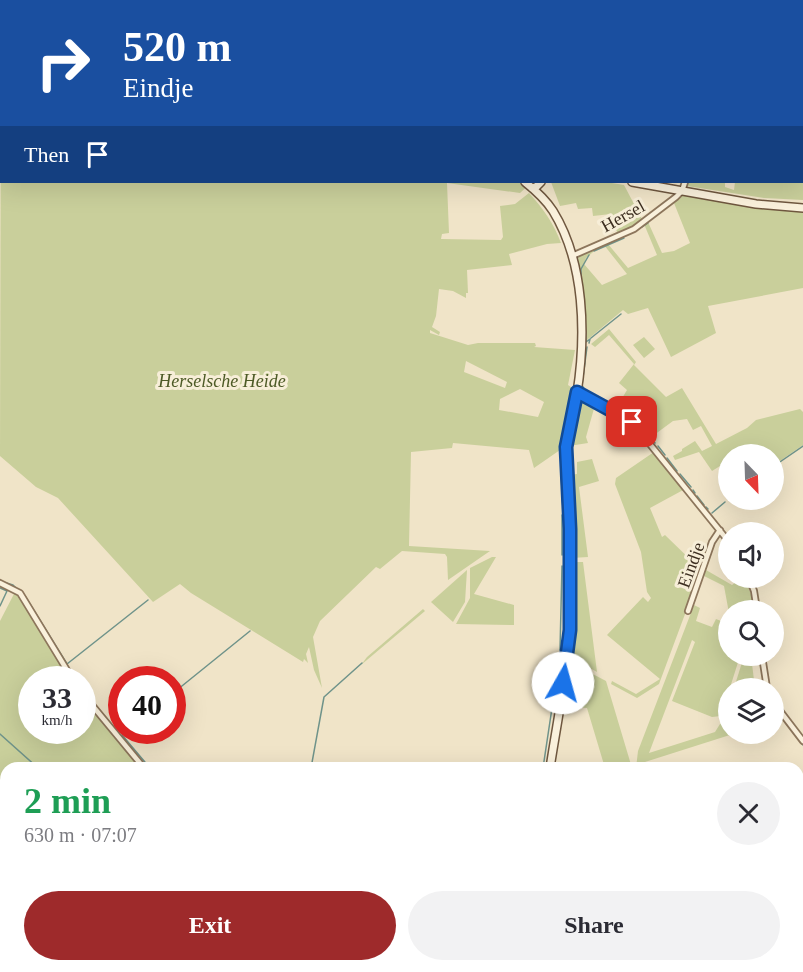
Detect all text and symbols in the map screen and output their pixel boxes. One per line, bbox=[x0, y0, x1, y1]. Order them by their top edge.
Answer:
icon: right bbox=[24, 24, 102, 102]
text: 520 m bbox=[123, 24, 232, 70]
text: Eindje bbox=[123, 73, 193, 103]
icon: arrive bbox=[81, 138, 114, 171]
text: Then bbox=[24, 142, 69, 167]
street label: Hersel bbox=[598, 196, 648, 236]
park label: Herselsche Heide bbox=[157, 371, 286, 391]
pin bbox=[606, 396, 657, 447]
icon: arrive bbox=[615, 405, 648, 438]
north arrow bbox=[718, 444, 784, 510]
map controls bbox=[718, 444, 784, 744]
button: sound bbox=[718, 522, 784, 588]
street label: Eindje bbox=[674, 539, 708, 591]
button: search bbox=[718, 600, 784, 666]
position arrow bbox=[531, 651, 595, 715]
speed limit sign: 40 bbox=[108, 666, 186, 744]
button: layers bbox=[718, 678, 784, 744]
text: 33 bbox=[42, 681, 72, 714]
text: km/h bbox=[42, 712, 72, 728]
text: 2 min bbox=[24, 781, 111, 821]
button: close bbox=[717, 782, 780, 845]
text: 630 m · 07:07 bbox=[24, 824, 137, 846]
button: Exit bbox=[24, 891, 396, 960]
button: Share bbox=[408, 891, 780, 960]

